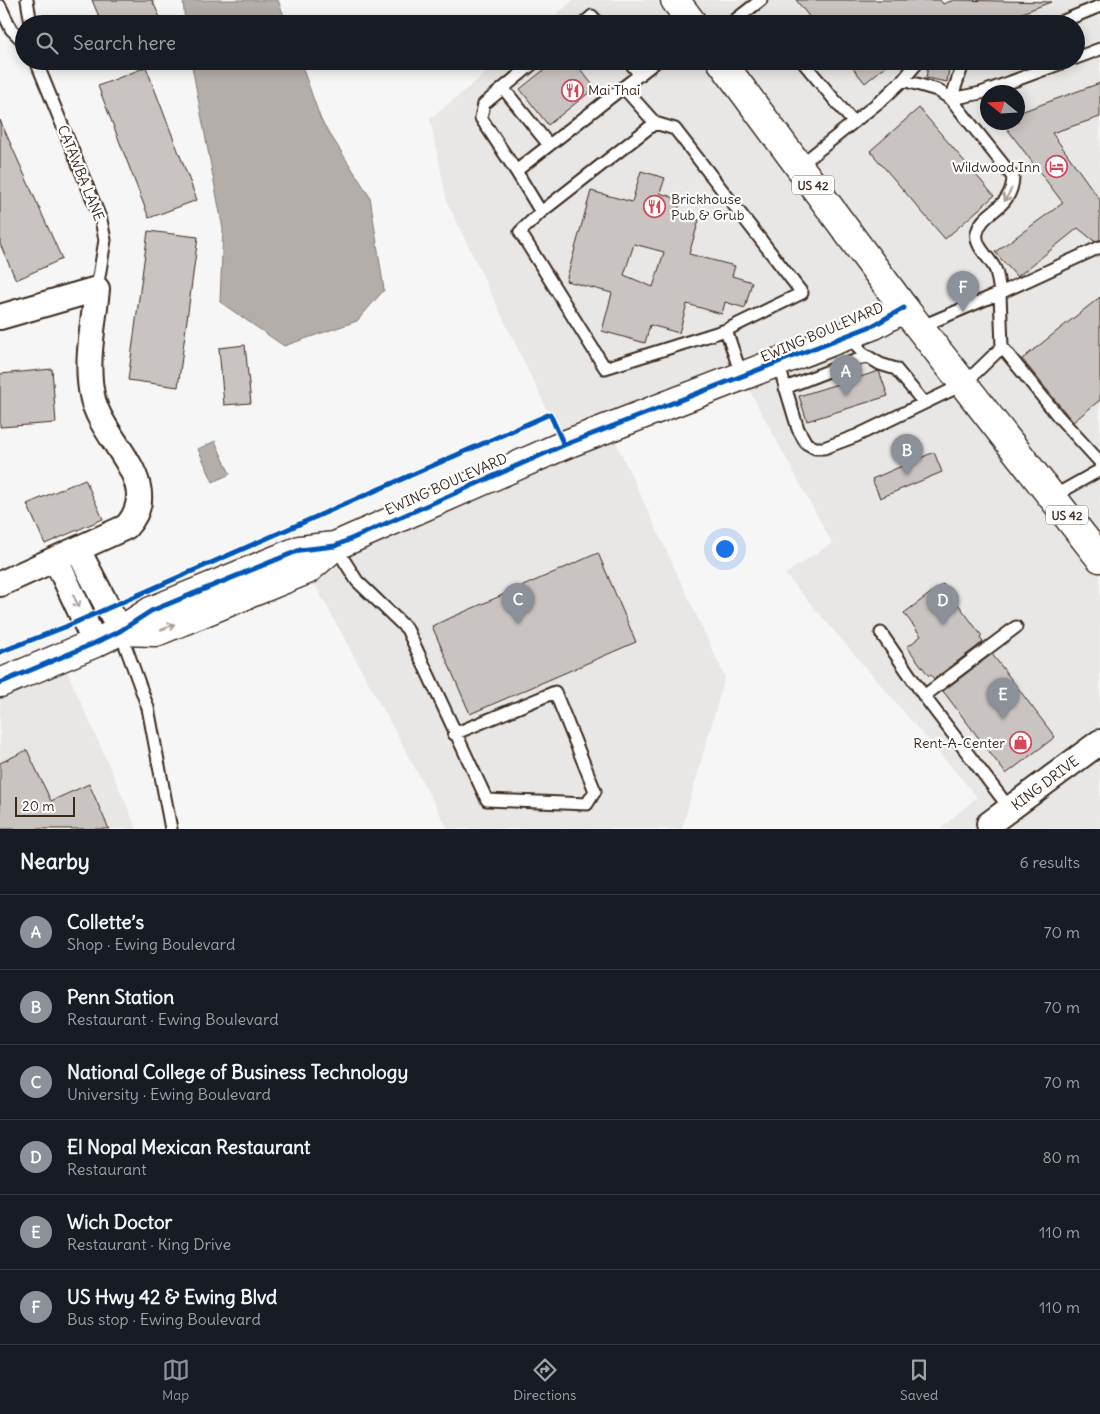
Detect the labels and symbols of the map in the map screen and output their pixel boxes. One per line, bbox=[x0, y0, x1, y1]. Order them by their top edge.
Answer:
restaurant icon: Mai Thai bbox=[560, 78, 584, 102]
place label: Mai Thai bbox=[588, 81, 640, 99]
north arrow bbox=[980, 85, 1025, 130]
street label: CATAWBA LANE bbox=[54, 123, 108, 223]
hotel icon: Wildwood Inn bbox=[1044, 155, 1068, 179]
place label: Wildwood Inn bbox=[952, 158, 1040, 176]
road number: US 42 bbox=[792, 176, 834, 194]
one-way arrow bbox=[1003, 187, 1013, 202]
place label: Brickhouse Pub & Grub bbox=[671, 190, 745, 224]
restaurant icon: Brickhouse Pub & Grub bbox=[643, 195, 667, 219]
pin: F bbox=[947, 271, 979, 312]
street label: EWING BOULEVARD bbox=[758, 298, 886, 366]
pin: A bbox=[830, 355, 862, 396]
pin: B bbox=[891, 434, 923, 475]
street label: EWING BOULEVARD bbox=[382, 449, 510, 519]
road number: US 42 bbox=[1046, 506, 1088, 524]
your location bbox=[712, 536, 738, 562]
pin: C bbox=[502, 583, 534, 624]
pin: D bbox=[927, 584, 959, 625]
one-way arrow bbox=[71, 594, 81, 609]
one-way arrow bbox=[160, 622, 175, 631]
pin: E bbox=[987, 678, 1019, 719]
shop icon: Rent-A-Center bbox=[1009, 731, 1033, 755]
place label: Rent-A-Center bbox=[913, 734, 1005, 752]
street label: KING DRIVE bbox=[1008, 752, 1082, 814]
scale bar bbox=[15, 794, 75, 817]

